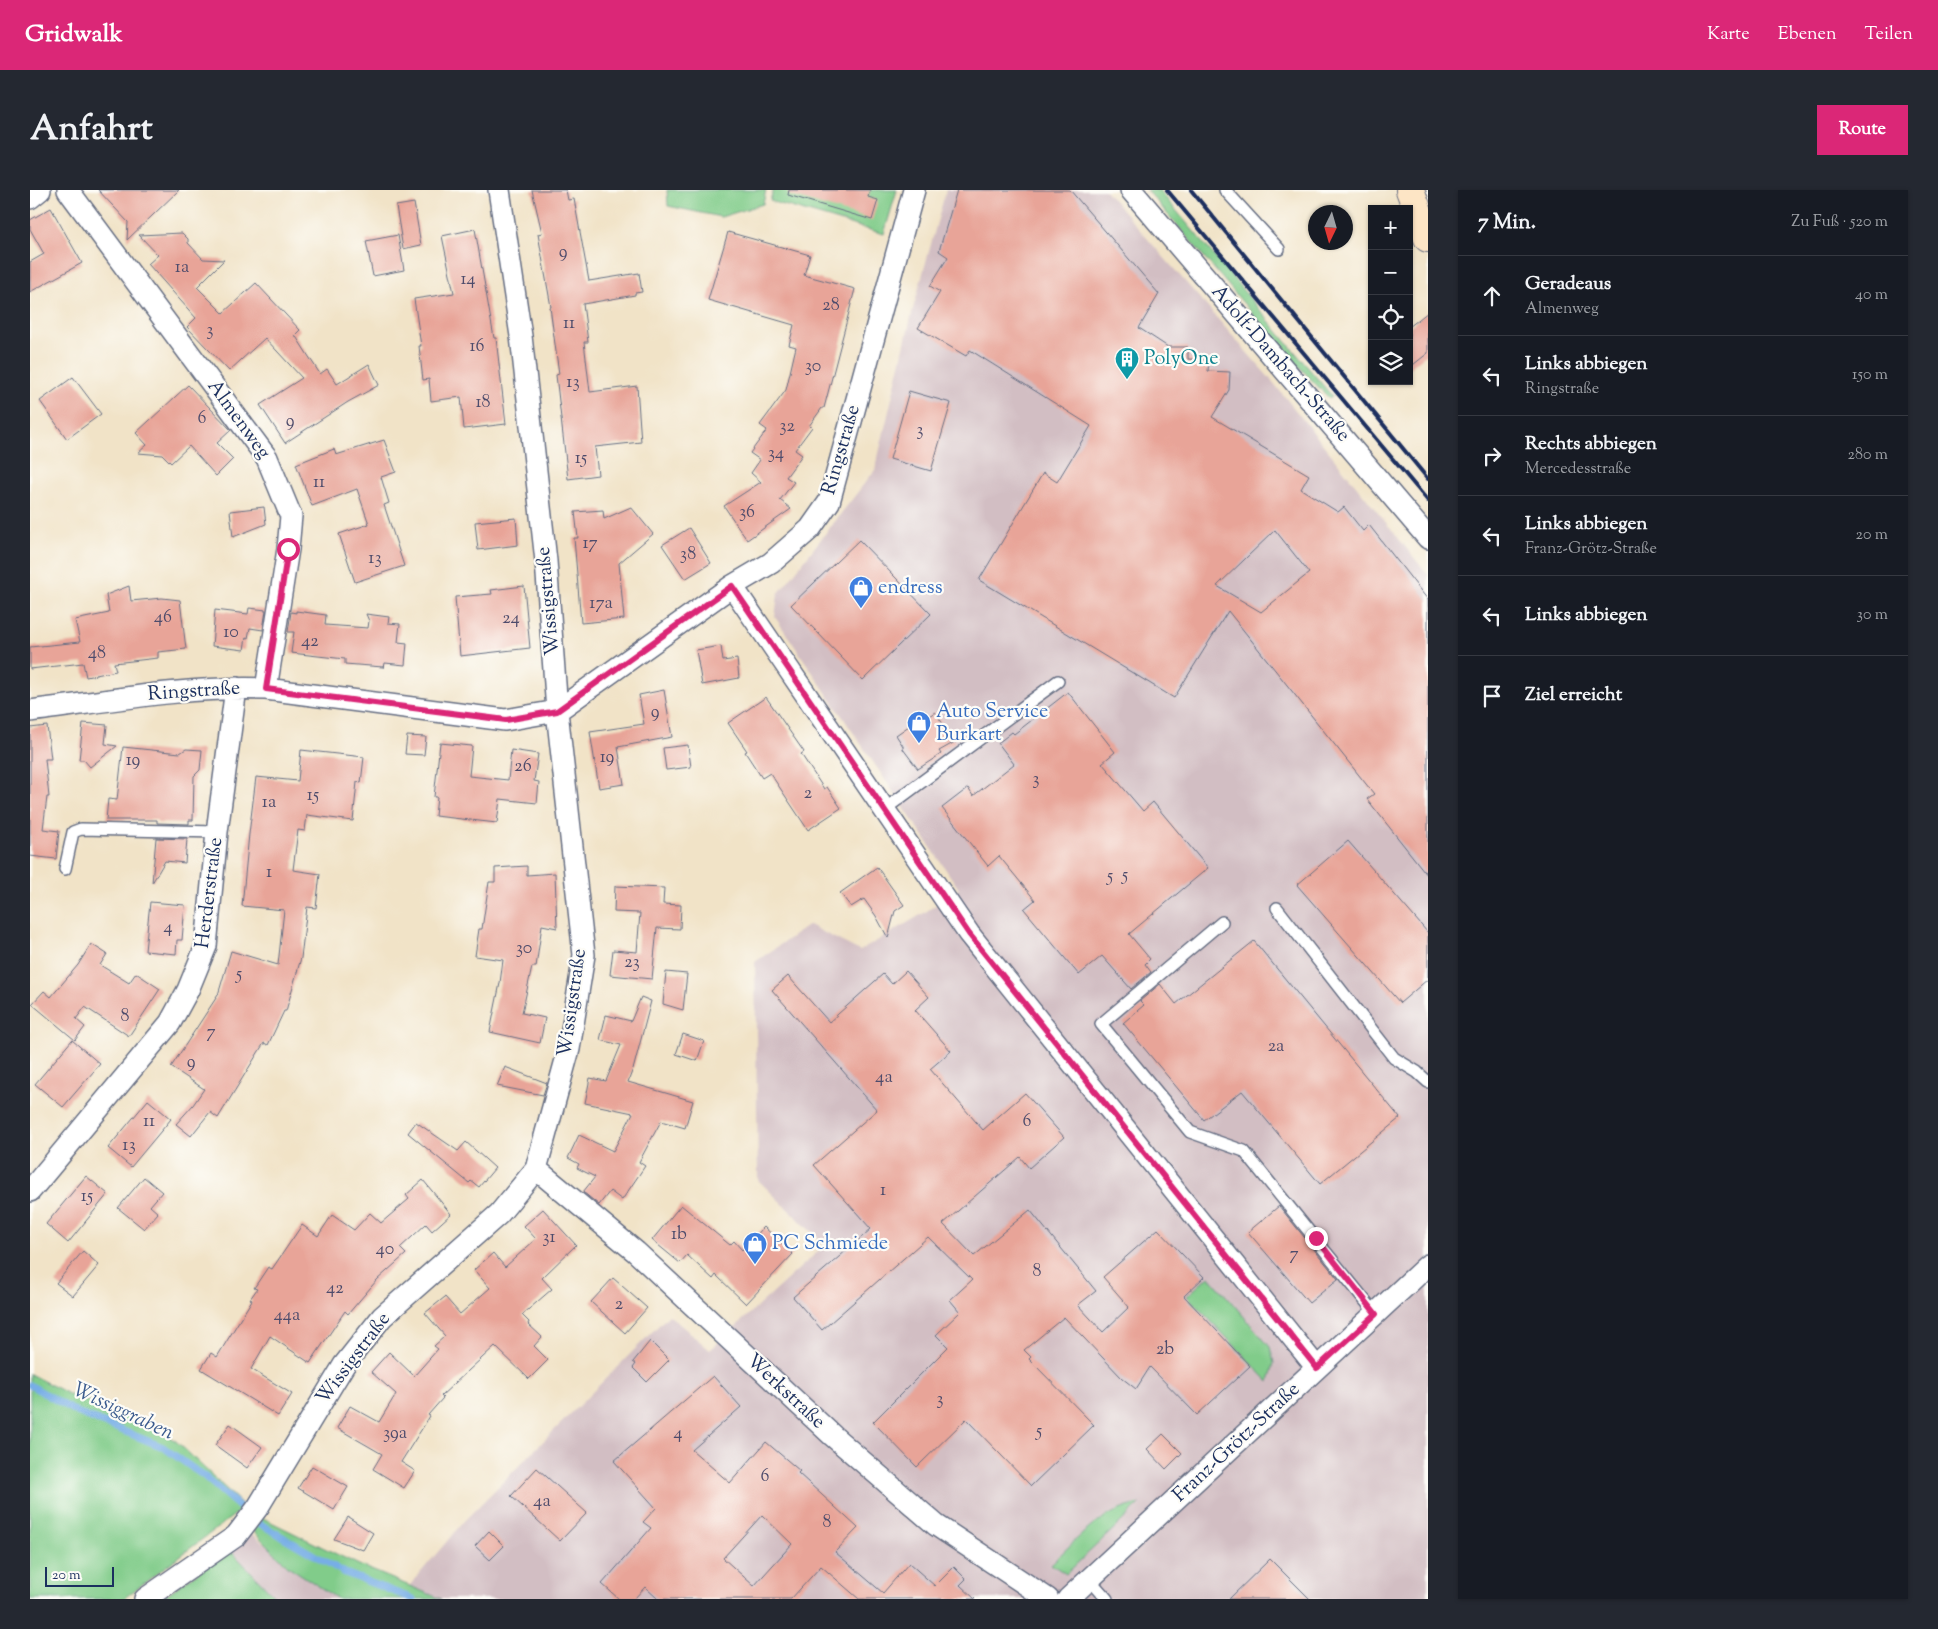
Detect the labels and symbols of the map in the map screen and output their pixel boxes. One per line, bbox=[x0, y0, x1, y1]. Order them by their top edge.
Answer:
north arrow bbox=[1308, 205, 1353, 250]
house number: 9 bbox=[559, 240, 568, 266]
house number: 1a bbox=[175, 255, 189, 281]
house number: 14 bbox=[460, 267, 476, 293]
street label: Adolf-Dambach-Straße bbox=[1203, 279, 1357, 449]
house number: 28 bbox=[822, 293, 840, 319]
house number: 11 bbox=[563, 311, 575, 337]
house number: 3 bbox=[206, 318, 214, 344]
house number: 16 bbox=[469, 334, 485, 360]
place label: PolyOne bbox=[1144, 345, 1219, 374]
building icon: PolyOne bbox=[1114, 346, 1140, 380]
house number: 30 bbox=[805, 354, 821, 380]
house number: 13 bbox=[566, 370, 580, 396]
street label: Almenweg bbox=[199, 374, 277, 466]
house number: 18 bbox=[475, 390, 491, 416]
street label: Ringstraße bbox=[815, 401, 869, 499]
house number: 6 bbox=[198, 406, 207, 432]
house number: 9 bbox=[286, 409, 295, 435]
house number: 32 bbox=[779, 414, 795, 440]
house number: 3 bbox=[916, 418, 924, 444]
house number: 34 bbox=[768, 441, 784, 467]
house number: 15 bbox=[575, 446, 587, 472]
house number: 11 bbox=[313, 470, 325, 496]
house number: 36 bbox=[739, 500, 755, 526]
house number: 17 bbox=[582, 531, 598, 557]
route start bbox=[277, 538, 300, 561]
house number: 38 bbox=[680, 542, 696, 568]
street label: Wissigstraße bbox=[530, 545, 568, 657]
house number: 13 bbox=[368, 546, 382, 572]
place label: endress bbox=[878, 574, 943, 603]
shop icon: endress bbox=[848, 575, 874, 609]
house number: 17a bbox=[589, 591, 613, 617]
house number: 46 bbox=[154, 605, 172, 631]
house number: 24 bbox=[502, 606, 520, 632]
house number: 10 bbox=[223, 620, 239, 646]
house number: 42 bbox=[301, 629, 319, 655]
house number: 48 bbox=[88, 641, 106, 667]
street label: Ringstraße bbox=[147, 674, 241, 710]
place label: Auto Service Burkart bbox=[936, 698, 1048, 750]
house number: 9 bbox=[651, 700, 660, 726]
shop icon: Auto Service Burkart bbox=[906, 710, 932, 744]
house number: 19 bbox=[600, 745, 615, 771]
house number: 19 bbox=[126, 748, 141, 774]
house number: 26 bbox=[514, 754, 532, 780]
house number: 3 bbox=[1032, 767, 1040, 793]
house number: 2 bbox=[804, 781, 813, 807]
house number: 15 bbox=[307, 783, 319, 809]
house number: 1a bbox=[262, 790, 276, 816]
street label: Herderstraße bbox=[189, 836, 231, 950]
house number: 1 bbox=[266, 860, 272, 886]
house number: 5 bbox=[1121, 863, 1128, 889]
house number: 5 bbox=[1106, 864, 1113, 890]
house number: 4 bbox=[163, 915, 173, 941]
house number: 30 bbox=[516, 936, 532, 962]
street label: Wissigstraße bbox=[551, 947, 595, 1059]
house number: 23 bbox=[624, 950, 640, 976]
house number: 5 bbox=[235, 962, 242, 988]
house number: 8 bbox=[121, 1004, 130, 1030]
house number: 7 bbox=[206, 1020, 216, 1046]
house number: 2a bbox=[1268, 1034, 1284, 1060]
house number: 9 bbox=[187, 1050, 196, 1076]
house number: 4a bbox=[875, 1065, 893, 1091]
house number: 11 bbox=[143, 1109, 155, 1135]
house number: 6 bbox=[1023, 1109, 1032, 1135]
house number: 13 bbox=[122, 1133, 136, 1159]
house number: 1 bbox=[880, 1178, 886, 1204]
house number: 15 bbox=[81, 1184, 93, 1210]
house number: 1b bbox=[671, 1222, 687, 1248]
house number: 31 bbox=[542, 1225, 556, 1251]
route end bbox=[1305, 1227, 1328, 1250]
place label: PC Schmiede bbox=[772, 1230, 888, 1259]
shop icon: PC Schmiede bbox=[742, 1231, 768, 1265]
house number: 40 bbox=[376, 1237, 394, 1263]
house number: 7 bbox=[1289, 1242, 1299, 1268]
house number: 8 bbox=[1033, 1259, 1042, 1285]
house number: 42 bbox=[326, 1276, 344, 1302]
house number: 2 bbox=[615, 1292, 624, 1318]
house number: 44a bbox=[274, 1303, 300, 1329]
street label: Wissigstraße bbox=[310, 1307, 398, 1411]
house number: 2b bbox=[1156, 1337, 1174, 1363]
street label: Werkstraße bbox=[739, 1348, 831, 1436]
water label: Wissiggraben bbox=[68, 1376, 178, 1448]
street label: Franz-Grötz-Straße bbox=[1167, 1376, 1307, 1510]
house number: 3 bbox=[936, 1387, 944, 1413]
house number: 5 bbox=[1035, 1419, 1042, 1445]
house number: 39a bbox=[383, 1421, 407, 1447]
house number: 4 bbox=[673, 1421, 683, 1447]
house number: 6 bbox=[761, 1464, 770, 1490]
house number: 4a bbox=[533, 1489, 551, 1515]
house number: 8 bbox=[823, 1510, 832, 1536]
scale bar bbox=[45, 1564, 114, 1587]

